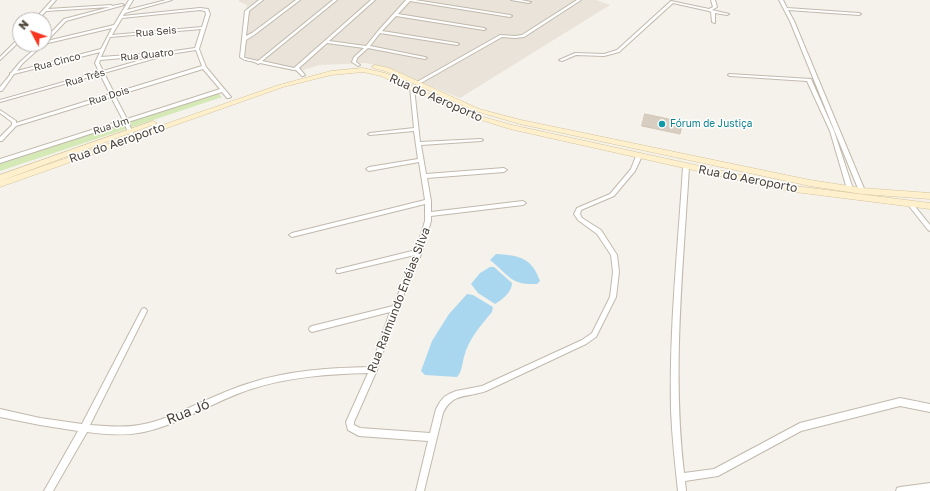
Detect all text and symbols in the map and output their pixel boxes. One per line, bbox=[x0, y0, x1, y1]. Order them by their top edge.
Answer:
north arrow bbox=[12, 12, 52, 52]
text: N bbox=[16, 17, 31, 32]
street label: Rua Seis bbox=[135, 24, 177, 40]
street label: Rua Quatro bbox=[120, 46, 174, 64]
street label: Rua Cinco bbox=[32, 50, 82, 74]
street label: Rua Três bbox=[64, 67, 106, 89]
street label: Rua do Aeroporto bbox=[387, 71, 485, 125]
street label: Rua Dois bbox=[87, 84, 131, 108]
street label: Rua Um bbox=[92, 115, 130, 137]
place label: Fórum de Justiça bbox=[670, 118, 752, 130]
marker: Fórum de Justiça bbox=[657, 119, 667, 129]
street label: Rua do Aeroporto bbox=[67, 120, 167, 166]
street label: Rua do Aeroporto bbox=[697, 162, 799, 196]
street label: Rua Raimundo Enéias Silva bbox=[365, 225, 433, 375]
street label: Rua Jó bbox=[164, 396, 212, 428]

